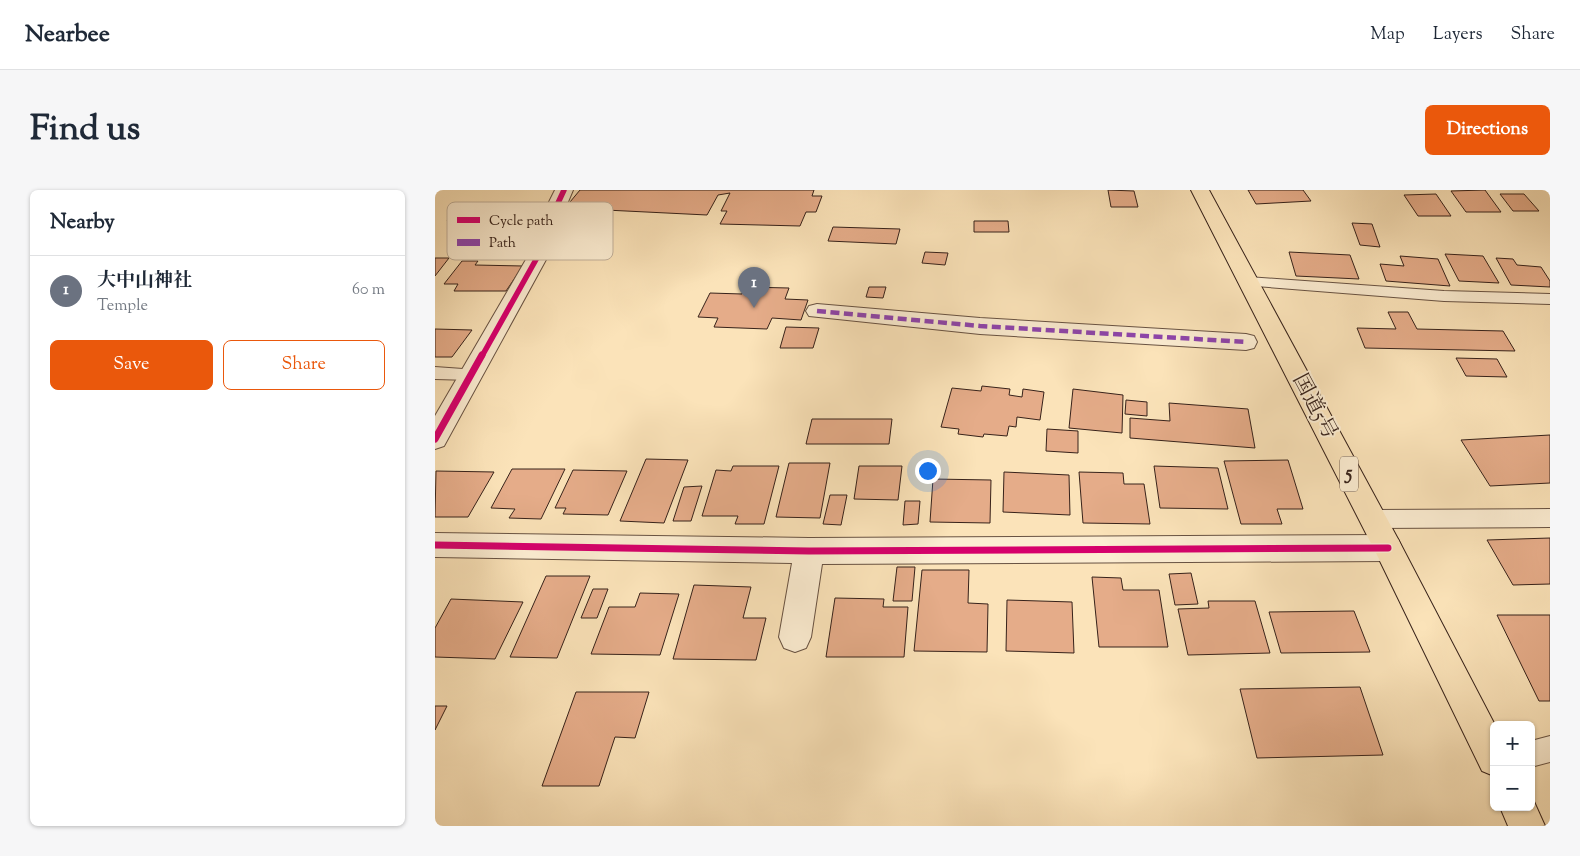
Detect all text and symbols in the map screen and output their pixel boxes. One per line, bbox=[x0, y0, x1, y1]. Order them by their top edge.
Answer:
text: Nearbee bbox=[25, 18, 110, 52]
text: Map bbox=[1370, 22, 1405, 48]
text: Layers bbox=[1433, 22, 1483, 48]
text: Share bbox=[1511, 22, 1555, 48]
text: Find us bbox=[30, 105, 140, 156]
button: Directions bbox=[1425, 105, 1550, 155]
legend bbox=[447, 202, 613, 260]
text: Nearby bbox=[50, 208, 115, 238]
text: Cycle path bbox=[489, 212, 553, 232]
text: Path bbox=[489, 234, 516, 254]
pin: 1 bbox=[738, 267, 770, 308]
text: 大中山神社 bbox=[97, 268, 192, 295]
text: 1 bbox=[63, 279, 69, 302]
text: 60 m bbox=[352, 279, 385, 302]
text: Temple bbox=[97, 295, 148, 318]
button: Save bbox=[50, 340, 213, 390]
button: Share bbox=[223, 340, 385, 390]
street label: 国道5号 bbox=[1284, 369, 1344, 445]
road number: 5 bbox=[1340, 456, 1358, 492]
your location bbox=[915, 458, 941, 484]
map controls bbox=[1490, 721, 1535, 811]
button: + bbox=[1490, 721, 1535, 766]
button: − bbox=[1490, 766, 1535, 811]

